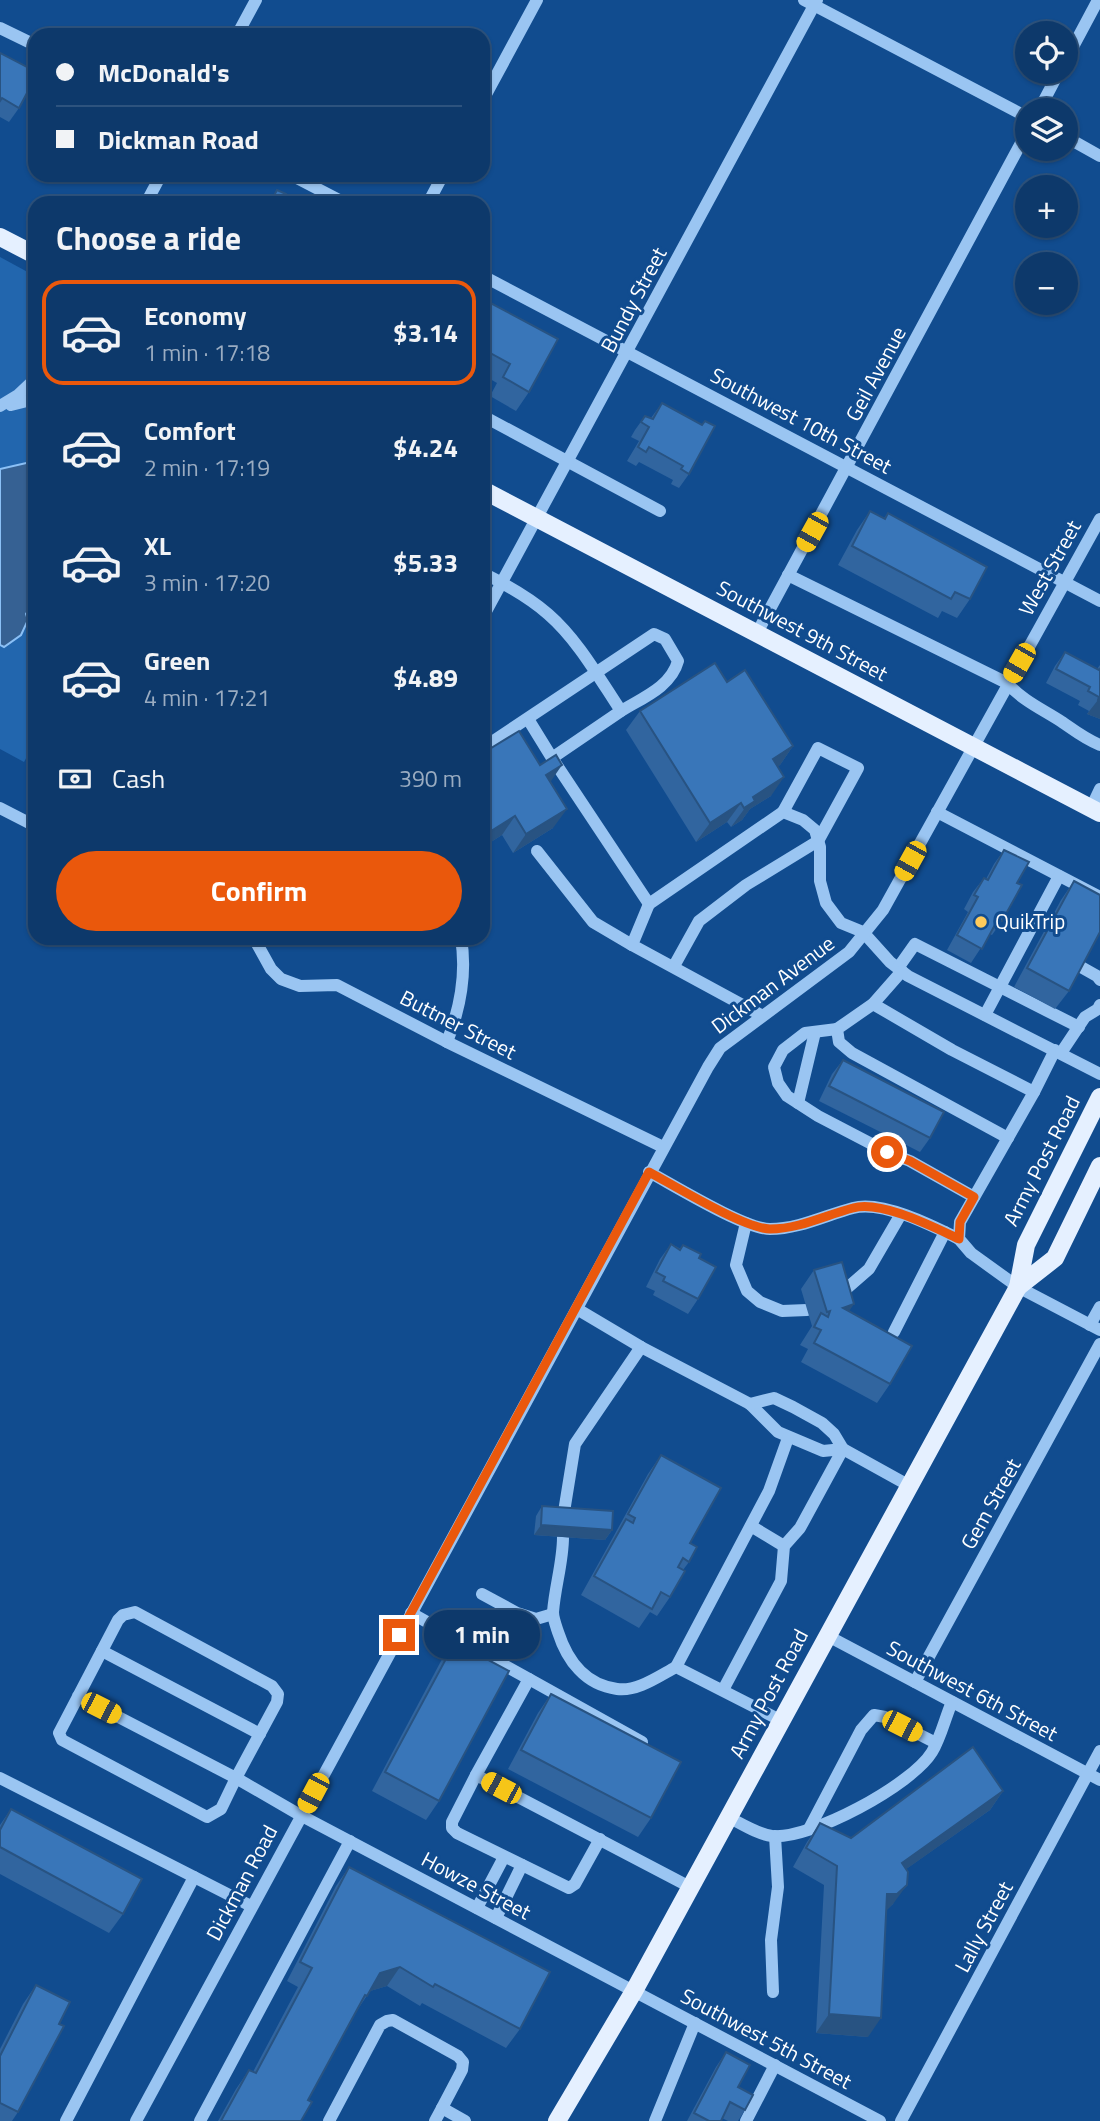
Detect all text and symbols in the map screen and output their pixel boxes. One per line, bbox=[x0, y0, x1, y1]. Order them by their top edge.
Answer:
map controls bbox=[1015, 21, 1078, 315]
button: locate bbox=[1015, 21, 1078, 84]
text: McDonald's bbox=[98, 53, 230, 92]
button: layers bbox=[1015, 98, 1078, 161]
text: Dickman Road bbox=[98, 120, 259, 159]
button: + bbox=[1015, 175, 1078, 238]
text: Choose a ride bbox=[56, 214, 241, 262]
street label: Bundy Street bbox=[592, 241, 675, 358]
button: − bbox=[1015, 252, 1078, 315]
text: Economy bbox=[144, 296, 246, 335]
icon: car bbox=[60, 301, 123, 364]
text: $3.14 bbox=[393, 313, 458, 352]
street label: Geil Avenue bbox=[837, 320, 913, 427]
text: 1 min · 17:18 bbox=[144, 335, 270, 370]
street label: Southwest 10th Street bbox=[705, 359, 898, 482]
text: Comfort bbox=[144, 411, 236, 450]
icon: car bbox=[60, 416, 123, 479]
text: $4.24 bbox=[393, 428, 458, 467]
text: 2 min · 17:19 bbox=[144, 450, 270, 485]
car bbox=[793, 509, 832, 555]
street label: West Street bbox=[1010, 513, 1089, 621]
text: XL bbox=[144, 526, 171, 565]
icon: car bbox=[60, 531, 123, 594]
text: $5.33 bbox=[393, 543, 458, 582]
text: 3 min · 17:20 bbox=[144, 565, 270, 600]
street label: Southwest 9th Street bbox=[711, 571, 894, 689]
car bbox=[1000, 640, 1039, 686]
text: Green bbox=[144, 641, 210, 680]
icon: car bbox=[60, 646, 123, 709]
text: $4.89 bbox=[393, 658, 458, 697]
text: 4 min · 17:21 bbox=[144, 680, 270, 715]
text: Cash bbox=[112, 759, 165, 798]
icon: cash bbox=[56, 760, 94, 798]
text: 390 m bbox=[399, 761, 462, 796]
car bbox=[891, 838, 930, 884]
button: Confirm bbox=[56, 851, 462, 931]
place label: QuikTrip bbox=[995, 905, 1065, 937]
marker: QuikTrip bbox=[973, 914, 989, 930]
street label: Dickman Avenue bbox=[704, 927, 841, 1041]
street label: Buttner Street bbox=[395, 981, 523, 1067]
street label: Army Post Road bbox=[994, 1090, 1088, 1231]
route start bbox=[871, 1136, 903, 1168]
street label: Gem Street bbox=[952, 1452, 1029, 1555]
callout: 1 min bbox=[424, 1610, 539, 1660]
text: 1 min bbox=[454, 1617, 510, 1652]
route end bbox=[383, 1619, 415, 1651]
street label: Army Post Road bbox=[721, 1623, 816, 1764]
street label: Southwest 6th Street bbox=[881, 1631, 1064, 1749]
car bbox=[78, 1689, 125, 1727]
car bbox=[879, 1707, 926, 1745]
car bbox=[478, 1769, 525, 1807]
car bbox=[294, 1770, 333, 1816]
street label: Dickman Road bbox=[197, 1819, 285, 1946]
street label: Howze Street bbox=[416, 1843, 537, 1928]
street label: Lally Street bbox=[946, 1875, 1021, 1978]
street label: Southwest 5th Street bbox=[675, 1979, 858, 2097]

